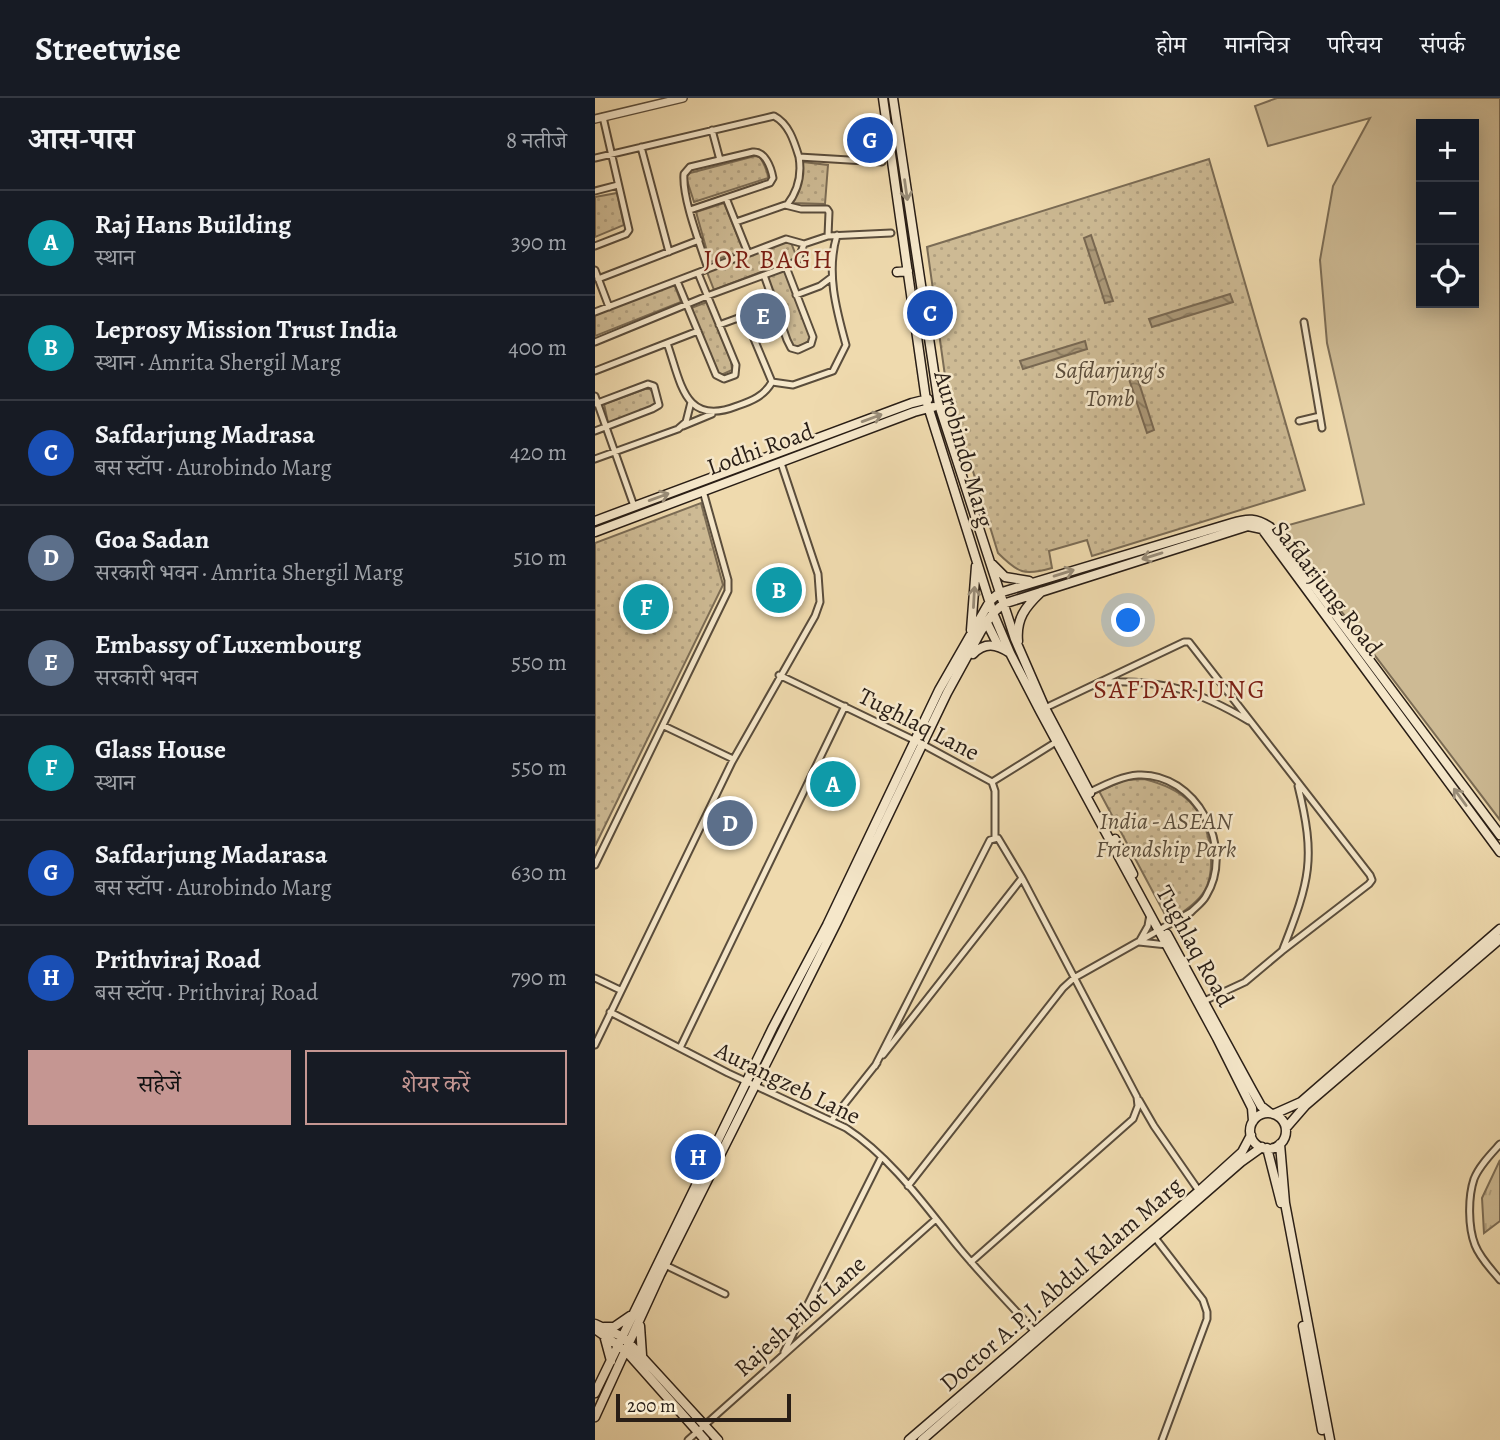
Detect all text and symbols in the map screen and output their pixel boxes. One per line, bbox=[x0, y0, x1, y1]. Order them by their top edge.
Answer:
text: Streetwise bbox=[35, 26, 181, 71]
text: होम bbox=[1156, 29, 1186, 61]
text: मानचित्र bbox=[1224, 29, 1290, 61]
text: परिचय bbox=[1328, 29, 1382, 61]
text: संपर्क bbox=[1420, 29, 1465, 61]
pin: G bbox=[847, 114, 893, 166]
text: आस-पास bbox=[28, 119, 134, 159]
map controls bbox=[1416, 119, 1479, 308]
button: + bbox=[1416, 119, 1479, 182]
text: 8 नतीजे bbox=[506, 125, 567, 156]
one-way arrow bbox=[900, 178, 913, 201]
button: − bbox=[1416, 182, 1479, 245]
text: Raj Hans Building bbox=[95, 207, 291, 242]
text: A bbox=[44, 227, 58, 258]
text: 390 m bbox=[511, 227, 567, 258]
text: स्थान bbox=[95, 242, 135, 273]
district label: JOR BAGH bbox=[704, 242, 834, 277]
button: locate bbox=[1416, 245, 1479, 308]
pin: C bbox=[907, 287, 953, 339]
pin: E bbox=[740, 290, 786, 342]
text: Leprosy Mission Trust India bbox=[95, 312, 398, 347]
text: B bbox=[44, 332, 58, 363]
text: 400 m bbox=[508, 332, 567, 363]
text: स्थान · Amrita Shergil Marg bbox=[95, 347, 341, 378]
park label: Safdarjung's Tomb bbox=[1055, 354, 1165, 414]
street label: Aurobindo Marg bbox=[926, 366, 1002, 531]
one-way arrow bbox=[861, 410, 883, 423]
street label: Lodhi Road bbox=[702, 415, 818, 483]
text: Safdarjung Madrasa bbox=[95, 417, 315, 452]
text: C bbox=[44, 437, 58, 468]
text: 420 m bbox=[510, 437, 567, 468]
text: बस स्टॉप · Aurobindo Marg bbox=[95, 452, 332, 483]
one-way arrow bbox=[647, 490, 669, 502]
street label: Safdarjung Road bbox=[1264, 514, 1390, 662]
text: Goa Sadan bbox=[95, 522, 209, 557]
text: D bbox=[43, 542, 59, 573]
text: 510 m bbox=[513, 542, 567, 573]
one-way arrow bbox=[1142, 551, 1164, 564]
text: सरकारी भवन · Amrita Shergil Marg bbox=[95, 557, 404, 588]
pin: B bbox=[756, 564, 802, 616]
one-way arrow bbox=[1053, 566, 1075, 578]
pin: F bbox=[623, 581, 669, 633]
one-way arrow bbox=[968, 586, 981, 608]
your location bbox=[1111, 603, 1145, 637]
text: Embassy of Luxembourg bbox=[95, 627, 361, 662]
text: E bbox=[44, 647, 58, 678]
text: 550 m bbox=[511, 647, 567, 678]
text: सरकारी भवन bbox=[95, 662, 198, 693]
district label: SAFDARJUNG bbox=[1093, 672, 1267, 707]
street label: Tughlaq Lane bbox=[853, 680, 985, 768]
text: Glass House bbox=[95, 732, 226, 767]
text: F bbox=[45, 752, 57, 783]
text: 550 m bbox=[511, 752, 567, 783]
pin: A bbox=[810, 758, 856, 810]
text: स्थान bbox=[95, 767, 135, 798]
one-way arrow bbox=[1452, 789, 1467, 807]
pin: D bbox=[707, 797, 753, 849]
park label: India - ASEAN Friendship Park bbox=[1096, 805, 1237, 865]
text: Safdarjung Madarasa bbox=[95, 837, 328, 872]
text: G bbox=[43, 857, 59, 888]
text: 630 m bbox=[511, 857, 567, 888]
text: बस स्टॉप · Aurobindo Marg bbox=[95, 872, 332, 903]
street label: Tughlaq Road bbox=[1148, 879, 1242, 1013]
text: Prithviraj Road bbox=[95, 942, 261, 977]
text: H bbox=[42, 962, 60, 993]
text: 790 m bbox=[511, 962, 567, 993]
text: बस स्टॉप · Prithviraj Road bbox=[95, 977, 318, 1008]
street label: Aurangzeb Lane bbox=[709, 1034, 866, 1132]
button: सहेजें bbox=[28, 1050, 291, 1125]
button: शेयर करें bbox=[305, 1050, 567, 1125]
pin: H bbox=[675, 1131, 721, 1183]
street label: Doctor A.P.J. Abdul Kalam Marg bbox=[933, 1170, 1189, 1398]
street label: Rajesh Pilot Lane bbox=[727, 1248, 873, 1384]
scale bar bbox=[616, 1391, 791, 1423]
text: 200 m bbox=[627, 1393, 676, 1419]

